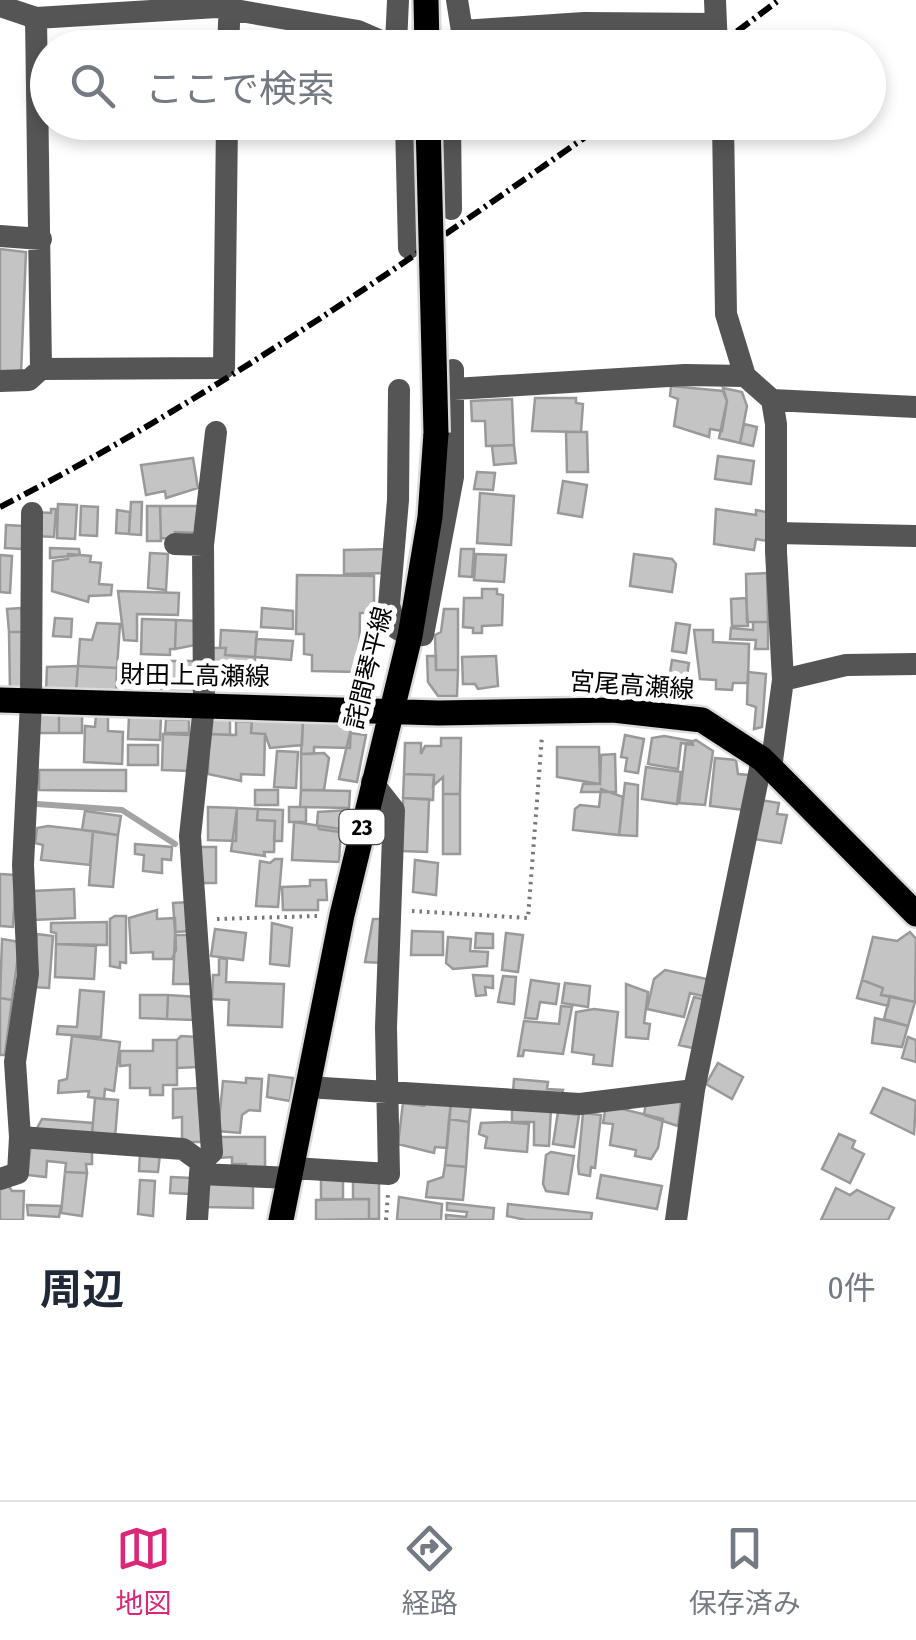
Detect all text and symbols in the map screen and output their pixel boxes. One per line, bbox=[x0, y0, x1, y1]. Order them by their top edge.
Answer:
search box bbox=[30, 30, 886, 140]
icon: search bbox=[65, 58, 120, 113]
text: ここで検索 bbox=[145, 66, 335, 112]
street label: 詫間琴平線 bbox=[339, 604, 399, 732]
street label: 財田上高瀬線 bbox=[120, 660, 270, 692]
street label: 宮尾高瀬線 bbox=[569, 667, 695, 705]
road number: 23 bbox=[340, 810, 384, 844]
text: 周辺 bbox=[40, 1265, 124, 1315]
text: 0件 bbox=[827, 1269, 876, 1307]
tab: 地図 bbox=[115, 1521, 171, 1621]
tab: 経路 bbox=[402, 1521, 458, 1621]
tab: 保存済み bbox=[689, 1521, 801, 1621]

